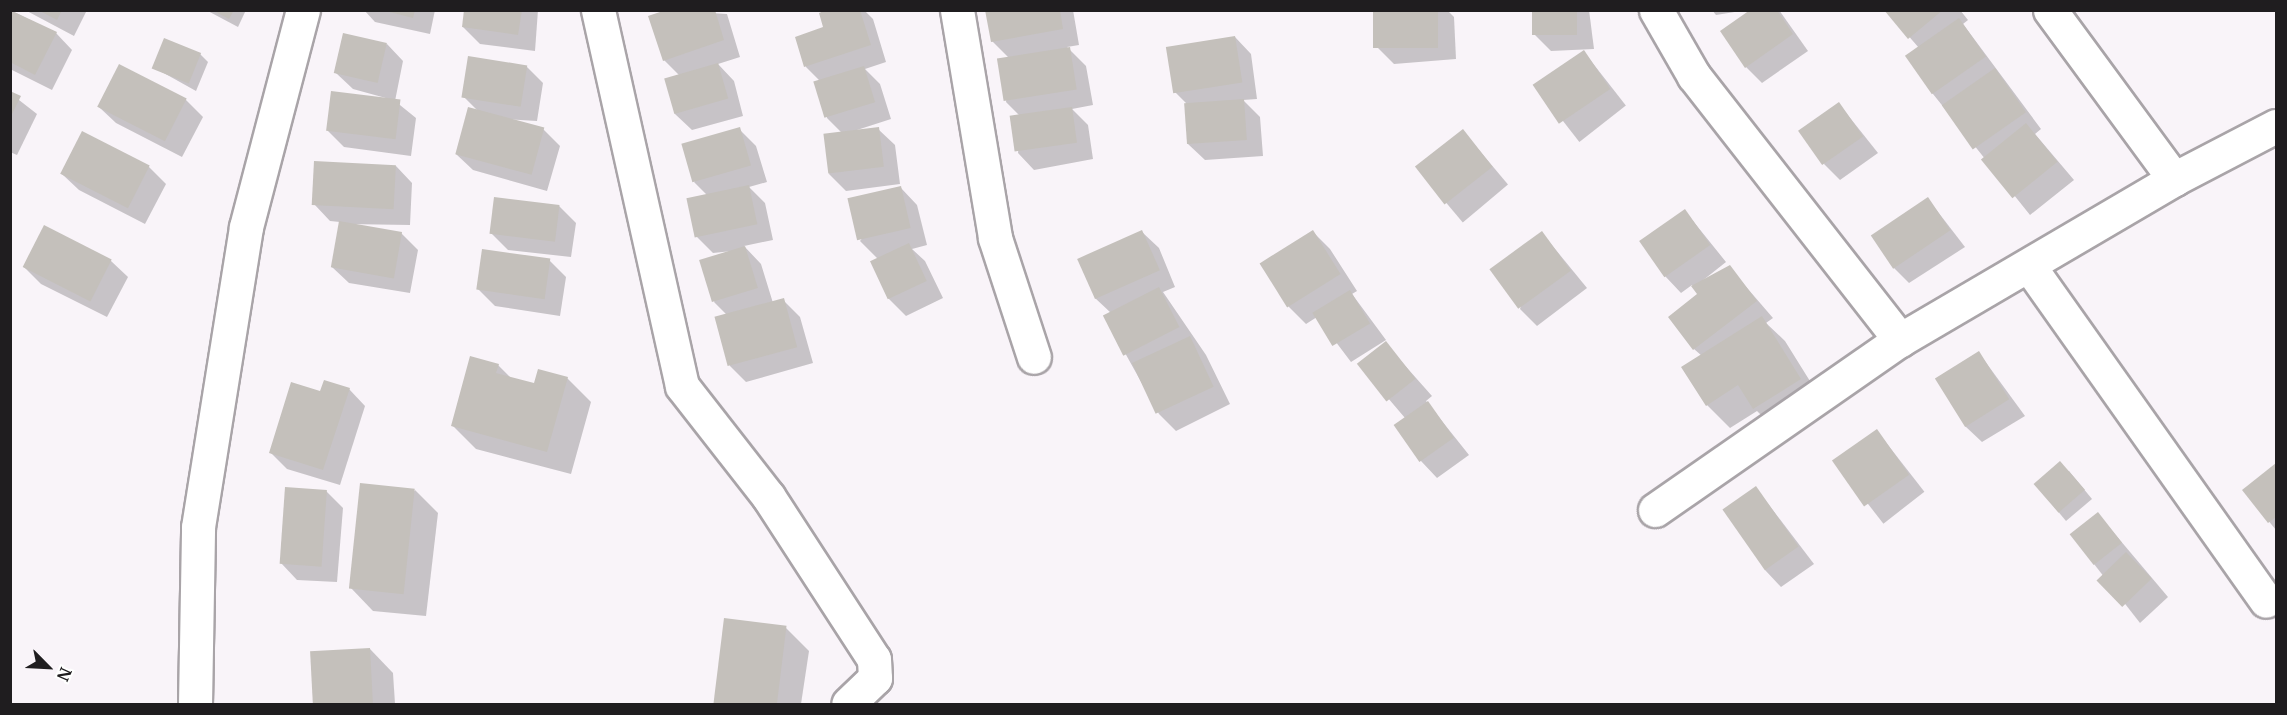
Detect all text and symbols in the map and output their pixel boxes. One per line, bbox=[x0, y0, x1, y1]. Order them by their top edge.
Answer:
north arrow bbox=[18, 637, 78, 697]
text: N bbox=[53, 664, 76, 684]

